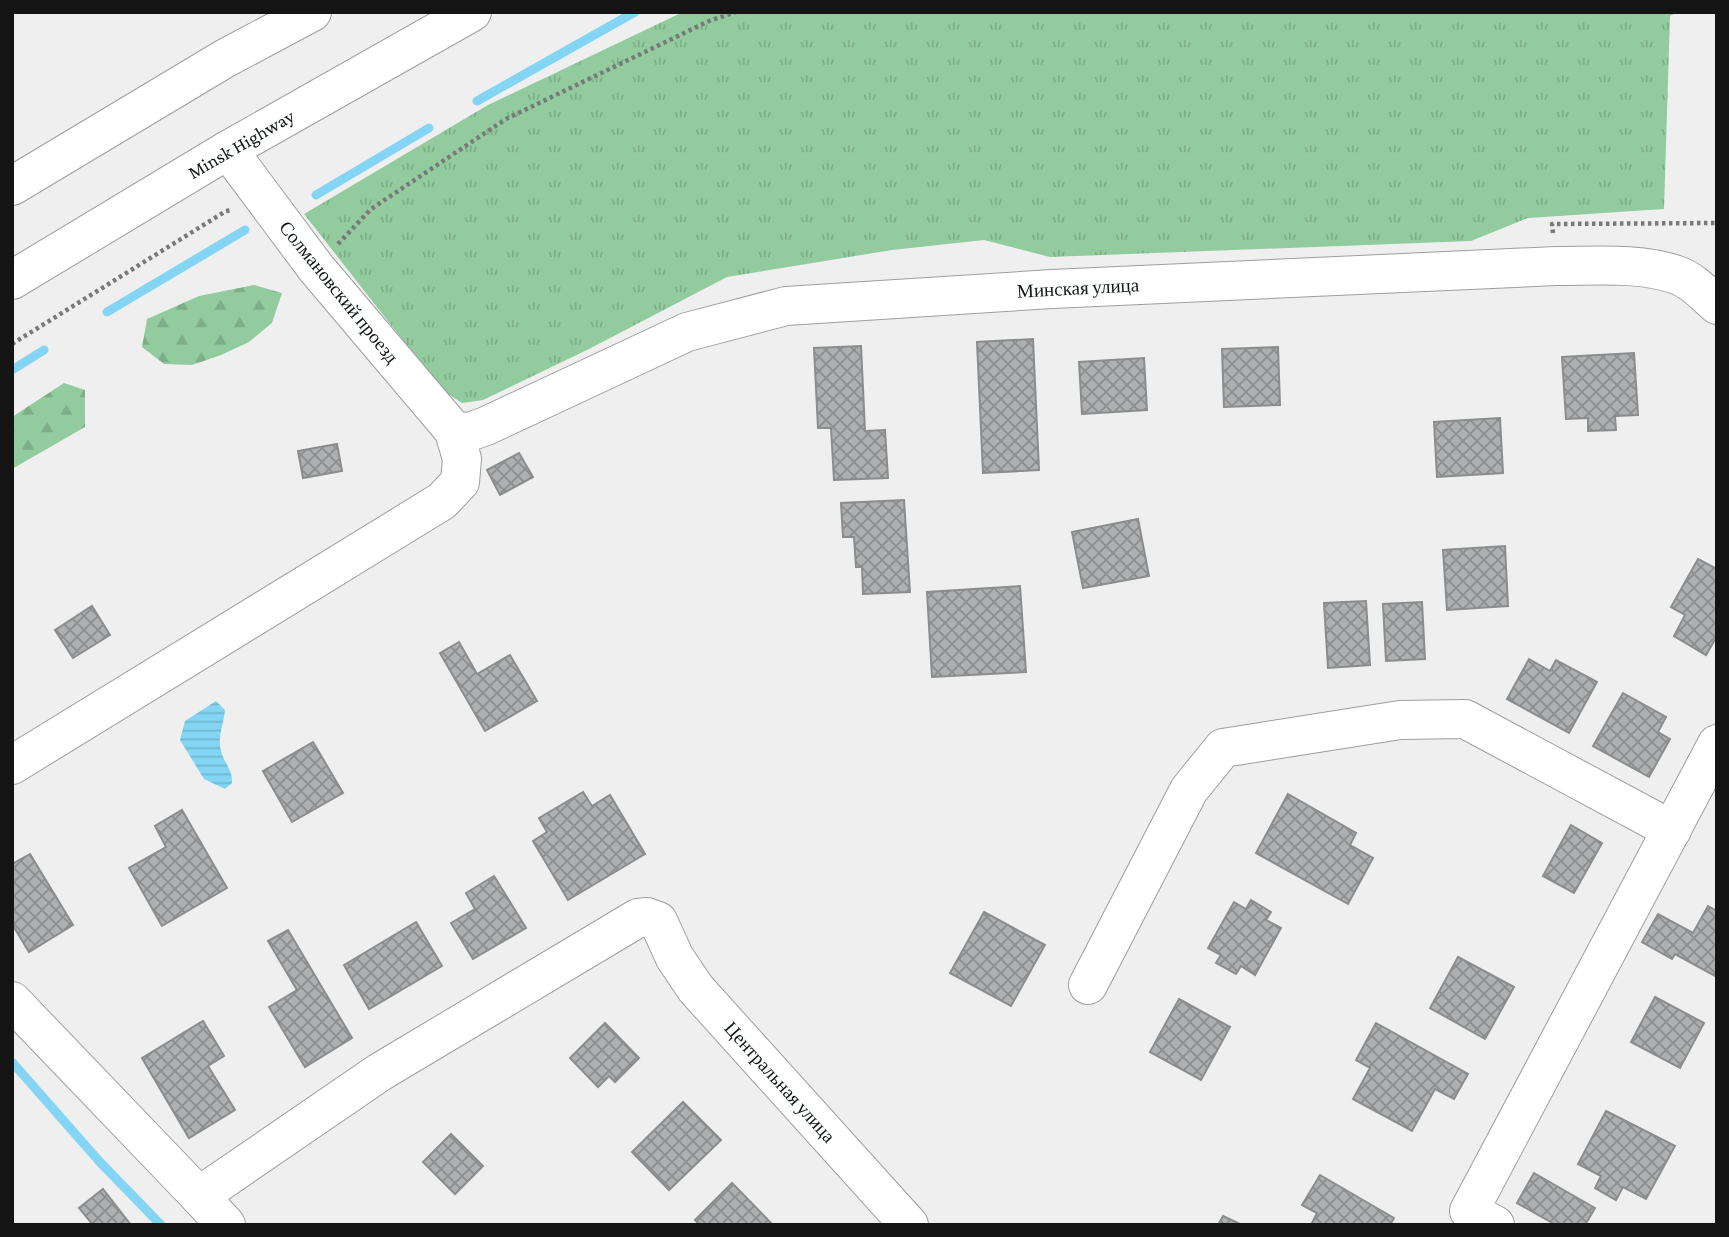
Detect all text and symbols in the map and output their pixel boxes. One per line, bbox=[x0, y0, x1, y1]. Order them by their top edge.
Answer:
street label: Minsk Highway bbox=[184, 105, 298, 183]
street label: Солмановский проезд bbox=[275, 217, 403, 368]
street label: Минская улица bbox=[1016, 274, 1140, 302]
street label: Центральная улица bbox=[720, 1017, 840, 1147]

